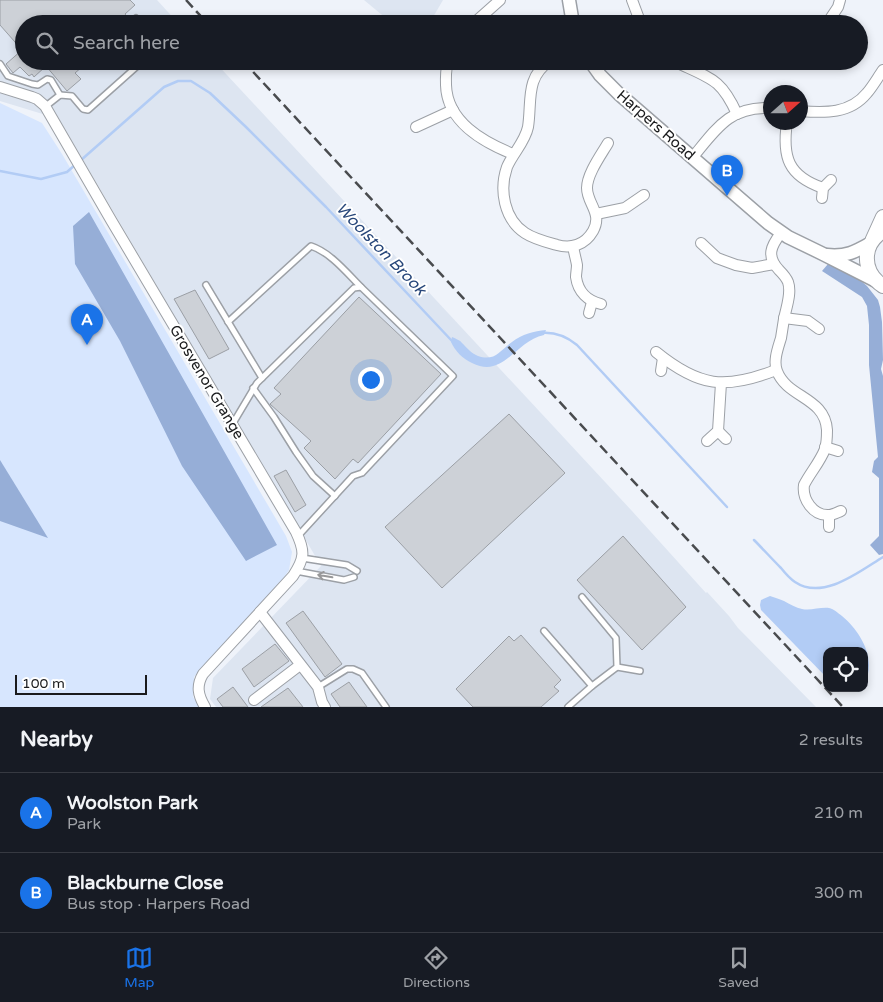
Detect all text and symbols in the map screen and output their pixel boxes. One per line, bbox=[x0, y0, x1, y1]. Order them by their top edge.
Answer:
search box bbox=[15, 15, 868, 70]
icon: search bbox=[33, 29, 61, 57]
text: Search here bbox=[73, 32, 180, 54]
north arrow bbox=[763, 85, 808, 130]
street label: Harpers Road bbox=[613, 86, 699, 164]
pin: B bbox=[711, 155, 743, 196]
water label: Woolston Brook bbox=[332, 198, 431, 300]
pin: A bbox=[71, 304, 103, 345]
street label: Grosvenor Grange bbox=[166, 322, 248, 442]
your location bbox=[358, 367, 384, 393]
one-way arrow bbox=[318, 571, 334, 581]
map controls bbox=[823, 647, 868, 692]
button: locate bbox=[823, 647, 868, 692]
scale bar bbox=[15, 672, 148, 695]
text: 100 m bbox=[22, 675, 65, 692]
text: Nearby bbox=[20, 727, 93, 752]
text: 2 results bbox=[799, 730, 863, 750]
text: Woolston Park bbox=[67, 792, 198, 814]
text: A bbox=[30, 803, 42, 823]
text: 210 m bbox=[814, 803, 863, 823]
text: Park bbox=[67, 814, 101, 834]
text: Blackburne Close bbox=[67, 872, 223, 894]
text: B bbox=[30, 883, 42, 903]
text: 300 m bbox=[814, 883, 863, 903]
text: Bus stop · Harpers Road bbox=[67, 894, 250, 914]
tab: Map bbox=[124, 944, 154, 991]
tab: Directions bbox=[403, 944, 470, 991]
tab: Saved bbox=[718, 944, 759, 991]

